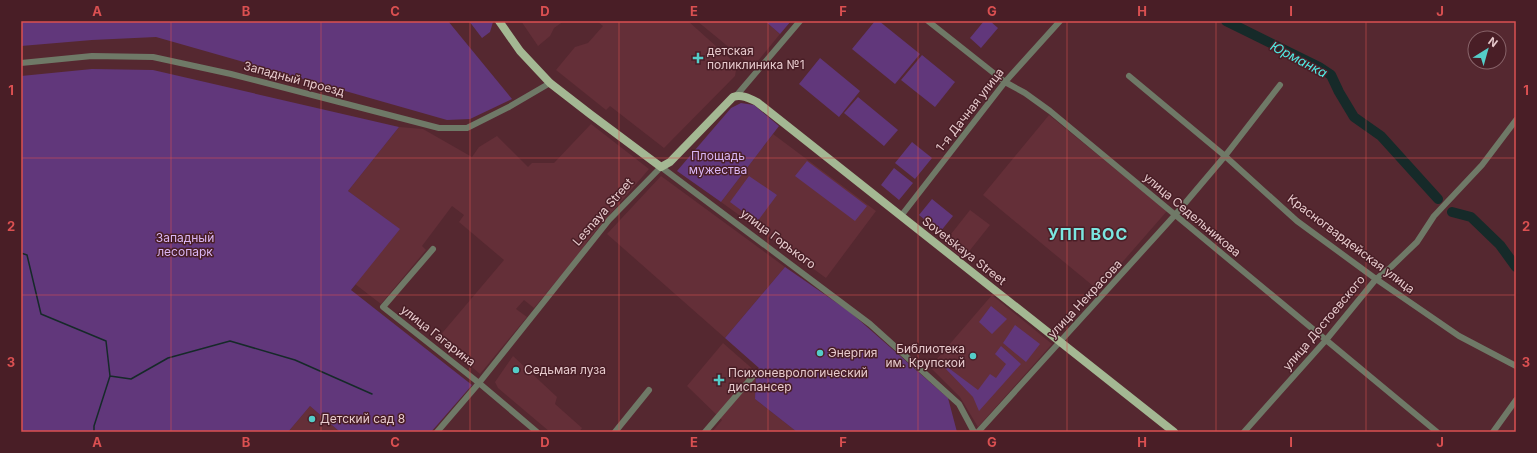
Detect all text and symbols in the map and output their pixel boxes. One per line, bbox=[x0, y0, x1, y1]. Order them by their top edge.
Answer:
text: A bbox=[92, 3, 102, 19]
text: B bbox=[242, 3, 251, 19]
text: C bbox=[390, 3, 400, 19]
text: D bbox=[540, 3, 550, 19]
text: E bbox=[690, 3, 698, 19]
text: F bbox=[839, 3, 847, 19]
text: G bbox=[987, 3, 997, 19]
text: H bbox=[1137, 3, 1147, 19]
text: I bbox=[1289, 3, 1293, 19]
text: J bbox=[1436, 3, 1444, 19]
north arrow bbox=[1467, 30, 1507, 70]
text: N bbox=[1485, 34, 1501, 50]
water label: Юрманка bbox=[1268, 37, 1330, 81]
place label: детская поликлиника №1 bbox=[707, 43, 805, 72]
marker: детская поликлиника №1 bbox=[692, 52, 704, 64]
street label: Западный проезд bbox=[242, 58, 347, 99]
street label: 1-я Дачная улица bbox=[932, 65, 1007, 154]
text: 1 bbox=[8, 82, 14, 98]
text: 1 bbox=[1523, 82, 1529, 98]
park label: Площадь мужества bbox=[689, 148, 747, 177]
street label: улица Седельникова bbox=[1141, 169, 1244, 260]
street label: Lesnaya Street bbox=[569, 175, 636, 248]
street label: Красногвардейская улица bbox=[1285, 191, 1418, 296]
street label: улица Горького bbox=[738, 205, 819, 272]
street label: Sovetskaya Street bbox=[919, 213, 1009, 288]
text: 2 bbox=[7, 218, 15, 234]
text: 2 bbox=[1522, 218, 1530, 234]
district label: УПП ВОС bbox=[1048, 224, 1128, 244]
park label: Западный лесопарк bbox=[156, 230, 214, 259]
street label: улица Некрасова bbox=[1044, 256, 1125, 341]
street label: улица Достоевского bbox=[1279, 272, 1368, 374]
street label: улица Гагарина bbox=[398, 302, 479, 369]
place label: Библиотека им. Крупской bbox=[885, 341, 965, 370]
place label: Энергия bbox=[828, 345, 877, 360]
marker: Энергия bbox=[815, 348, 825, 358]
marker: Библиотека им. Крупской bbox=[968, 351, 978, 361]
text: 3 bbox=[7, 354, 15, 370]
text: 3 bbox=[1522, 354, 1530, 370]
place label: Седьмая луза bbox=[524, 362, 606, 377]
marker: Седьмая луза bbox=[511, 365, 521, 375]
place label: Психоневрологический диспансер bbox=[728, 365, 868, 394]
marker: Психоневрологический диспансер bbox=[713, 374, 725, 386]
place label: Детский сад 8 bbox=[320, 411, 405, 426]
marker: Детский сад 8 bbox=[307, 414, 317, 424]
text: A bbox=[92, 434, 102, 450]
text: B bbox=[242, 434, 251, 450]
text: C bbox=[390, 434, 400, 450]
text: D bbox=[540, 434, 550, 450]
text: E bbox=[690, 434, 698, 450]
text: F bbox=[839, 434, 847, 450]
text: G bbox=[987, 434, 997, 450]
text: H bbox=[1137, 434, 1147, 450]
text: I bbox=[1289, 434, 1293, 450]
text: J bbox=[1436, 434, 1444, 450]

